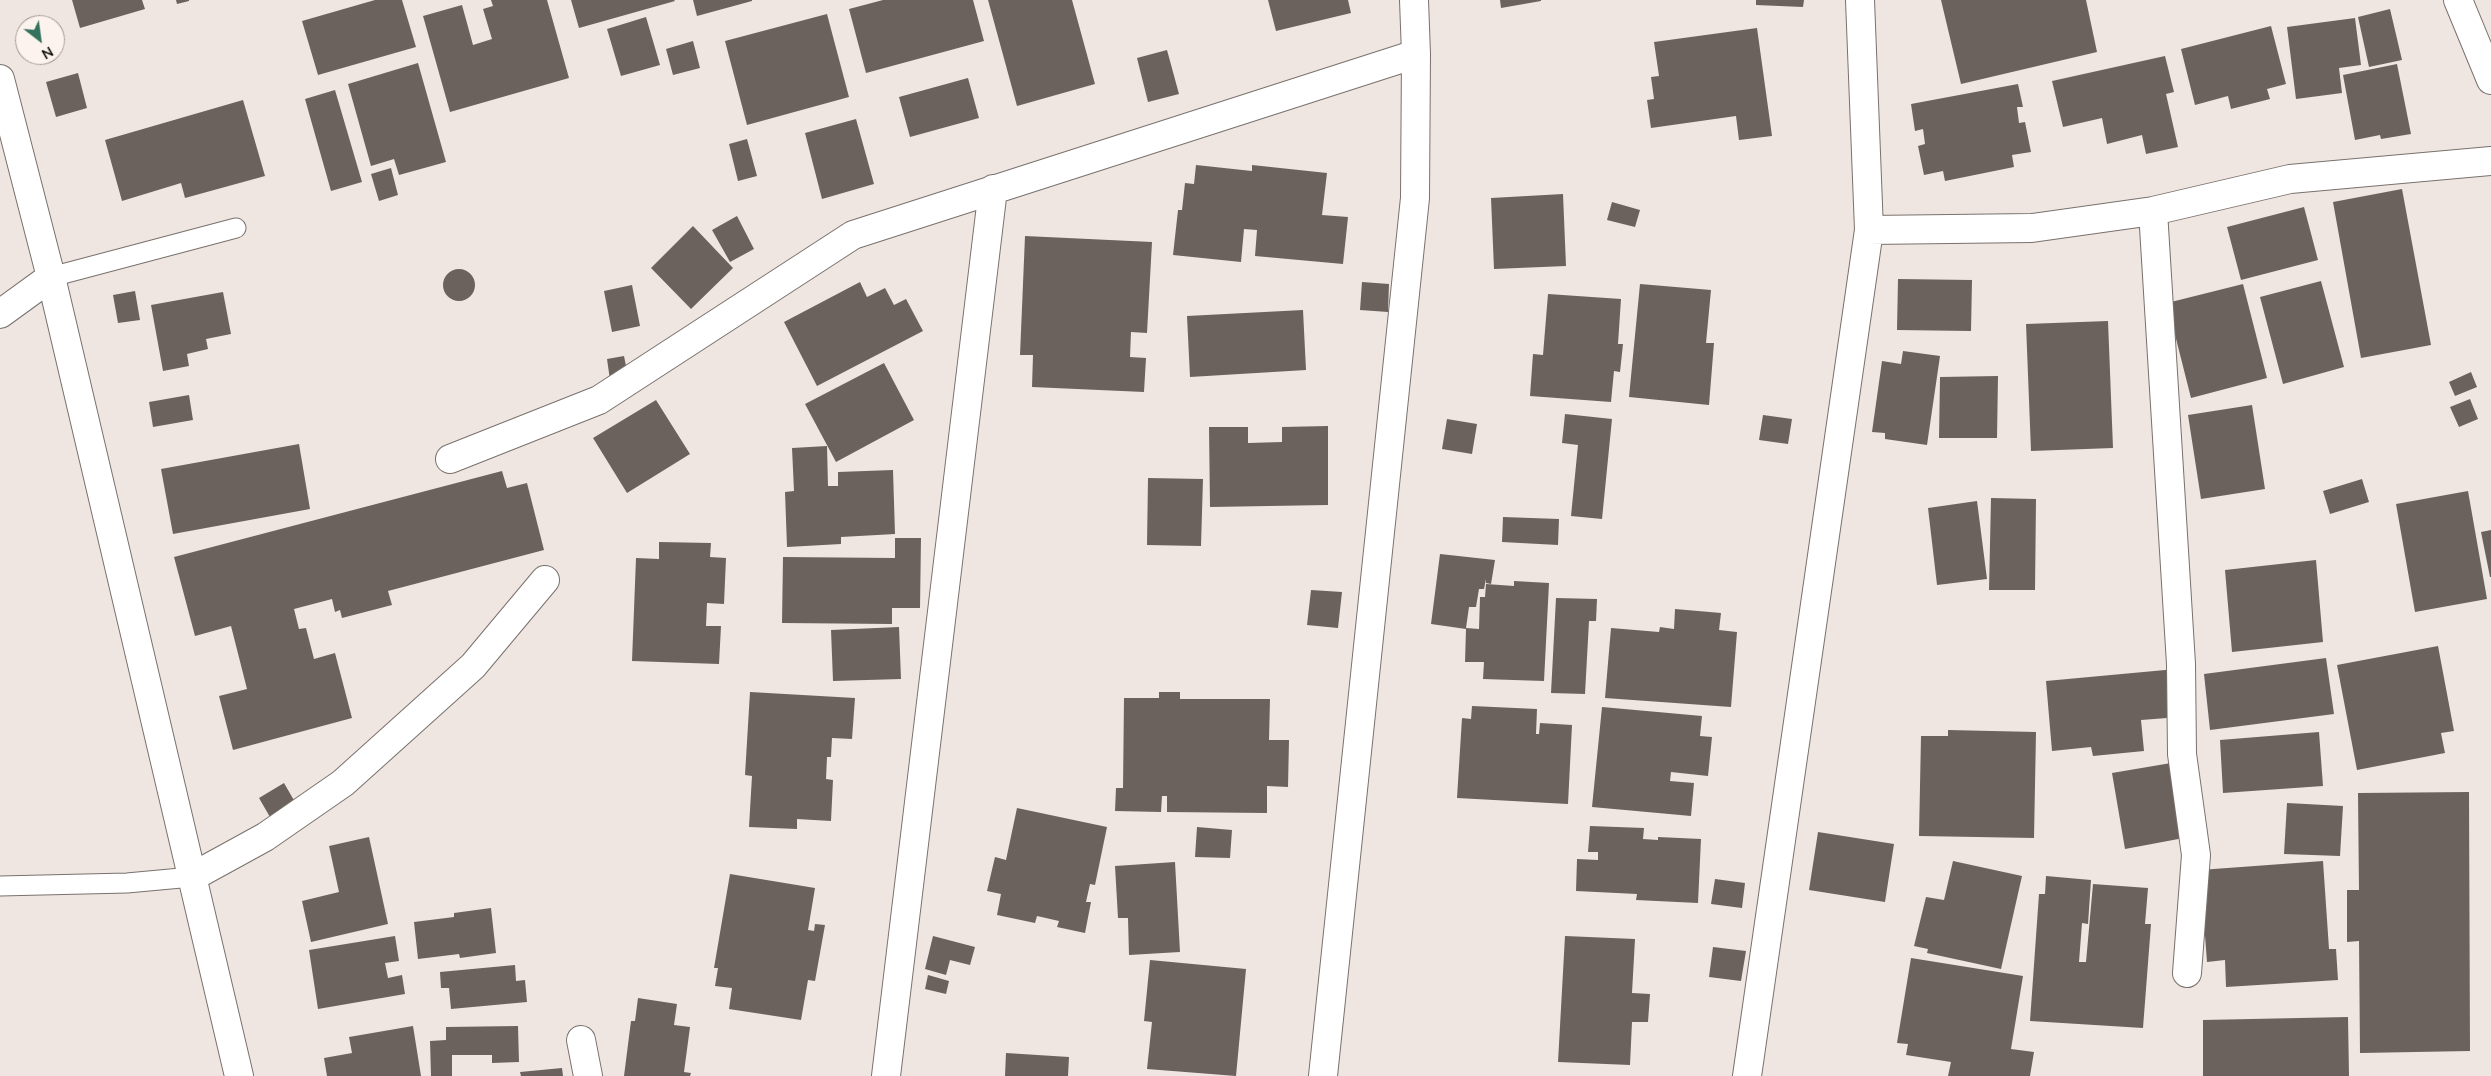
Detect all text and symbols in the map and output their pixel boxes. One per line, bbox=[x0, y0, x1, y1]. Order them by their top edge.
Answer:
north arrow bbox=[15, 15, 65, 65]
text: N bbox=[38, 42, 57, 63]

